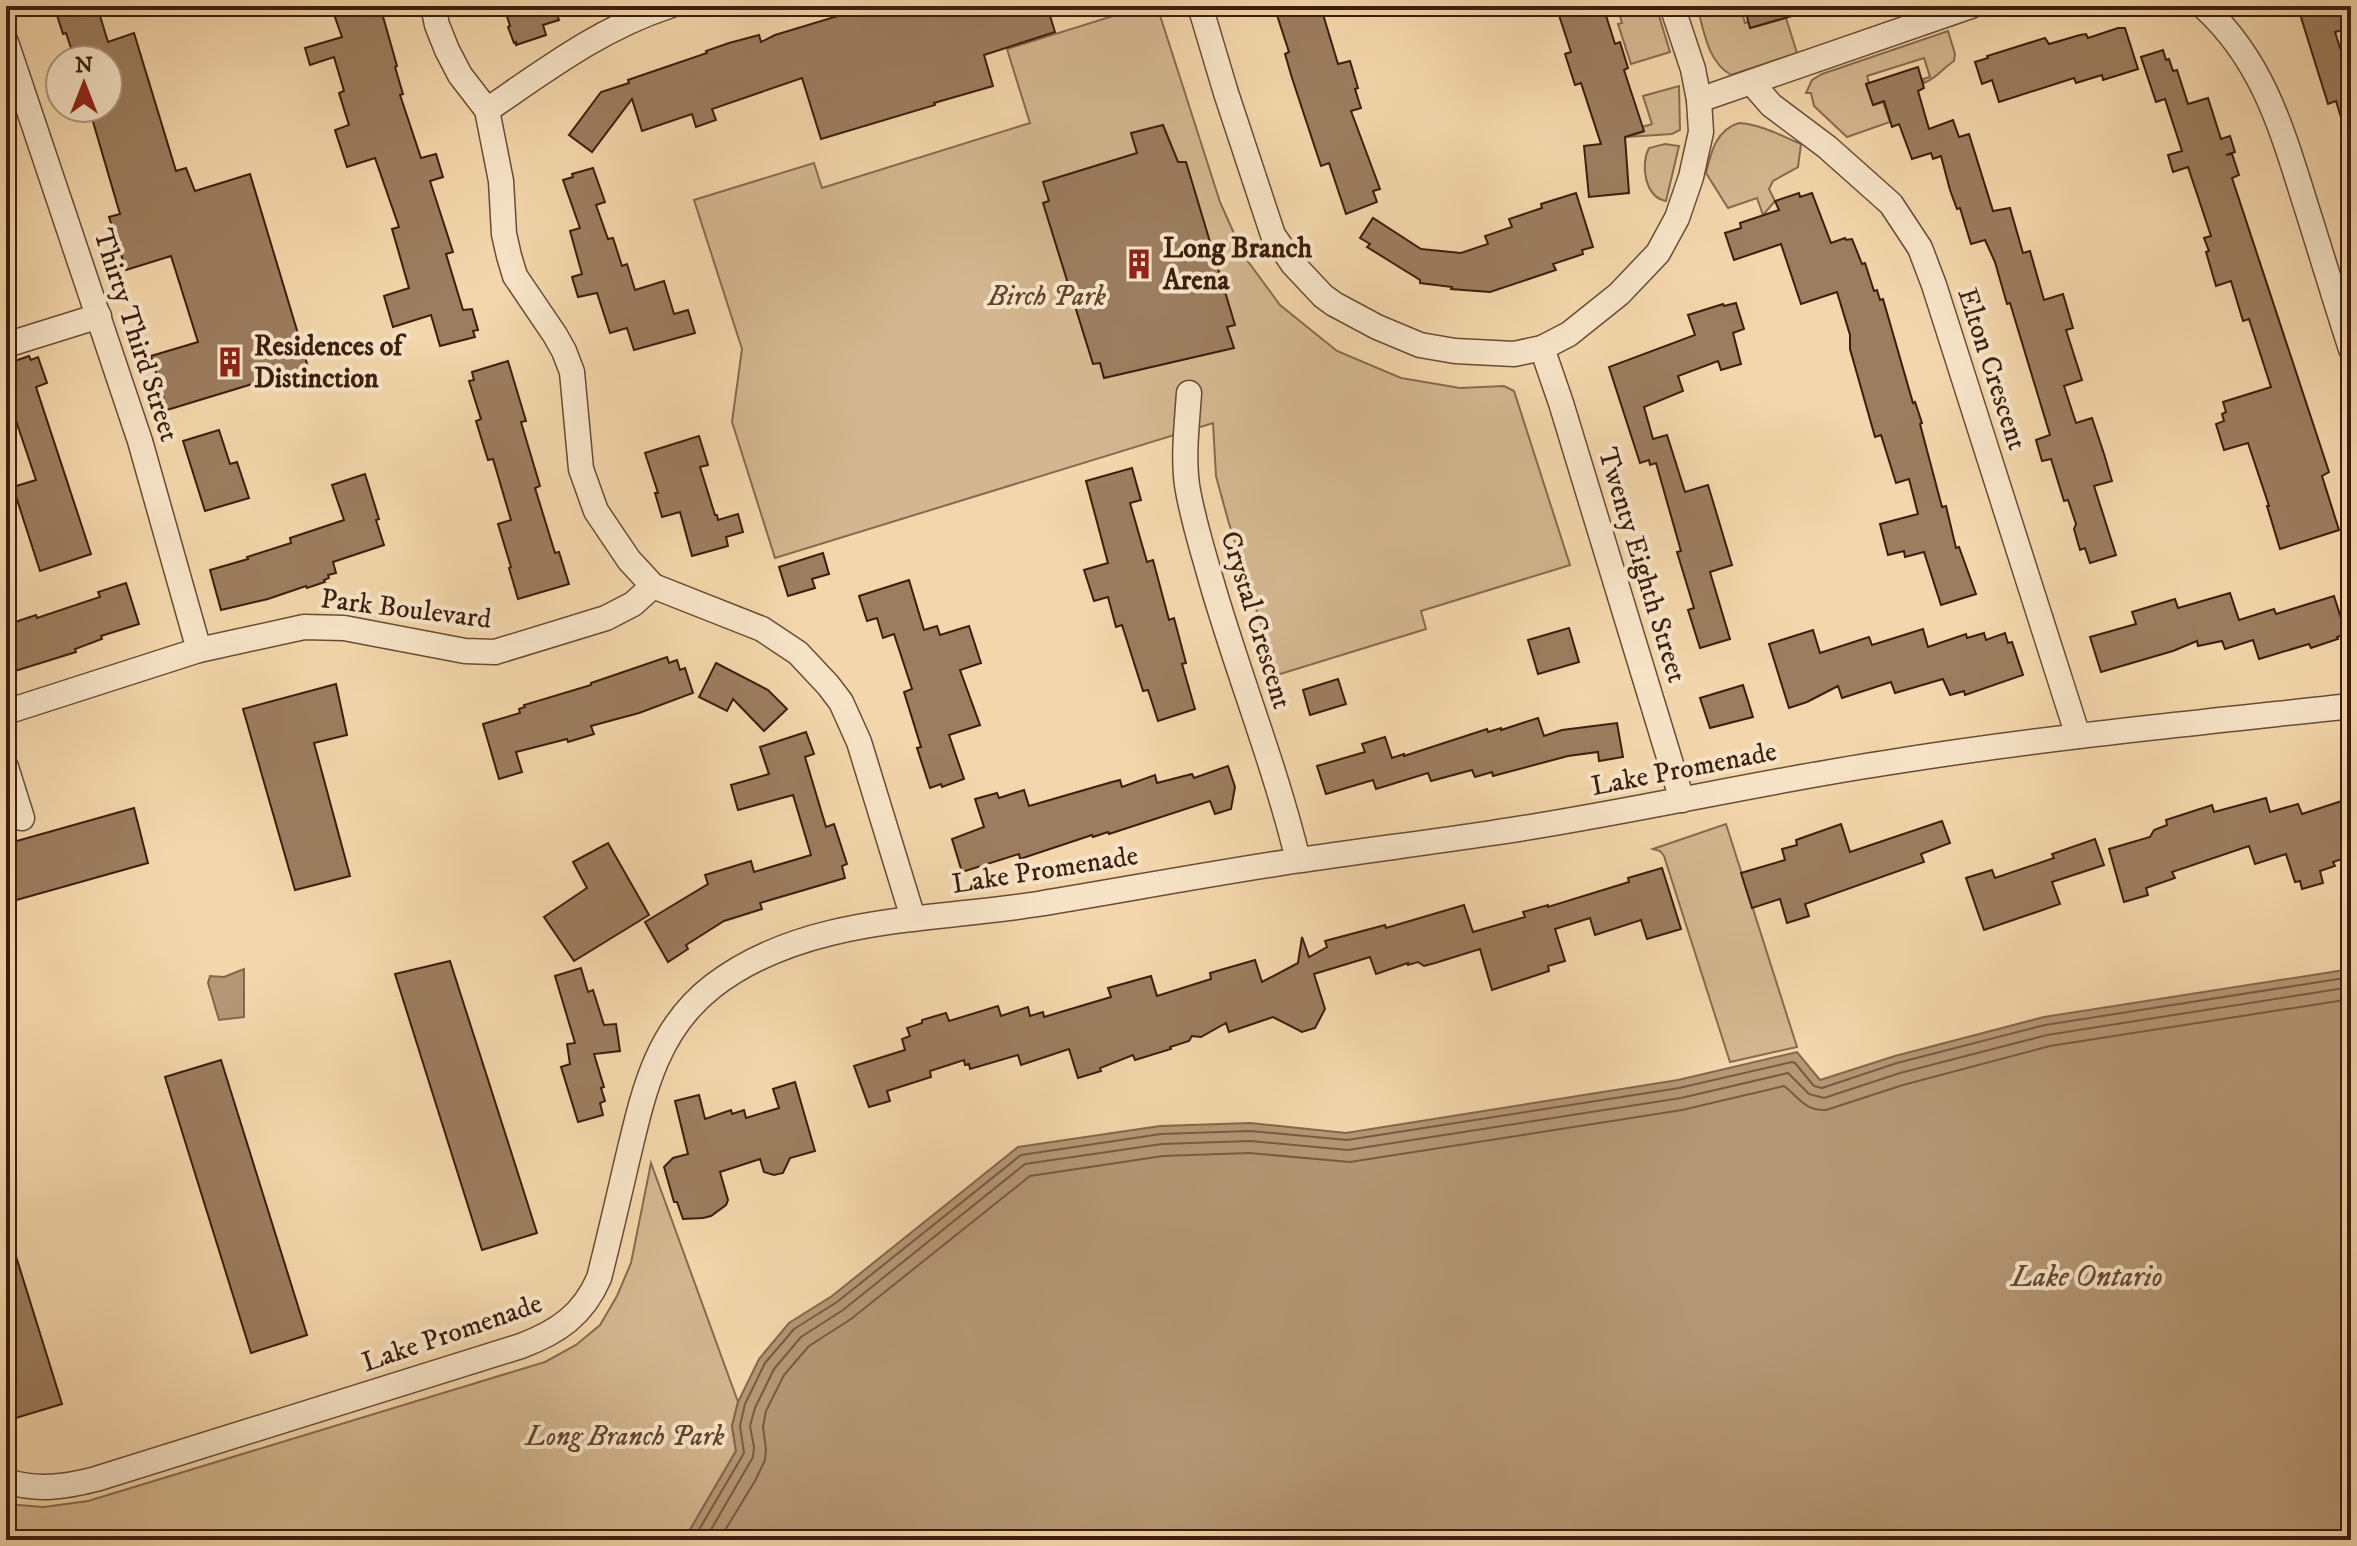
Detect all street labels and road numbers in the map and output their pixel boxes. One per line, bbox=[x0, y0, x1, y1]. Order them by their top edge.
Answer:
street label: Thirty Third Street bbox=[85, 224, 187, 446]
street label: Elton Crescent bbox=[1949, 284, 2035, 454]
street label: Twenty Eighth Street bbox=[1590, 443, 1694, 687]
street label: Crystal Crescent bbox=[1212, 527, 1300, 713]
street label: Park Boulevard bbox=[319, 581, 493, 637]
street label: Lake Promenade bbox=[1588, 734, 1780, 804]
street label: Lake Promenade bbox=[949, 838, 1141, 902]
street label: Lake Promenade bbox=[357, 1286, 547, 1380]

